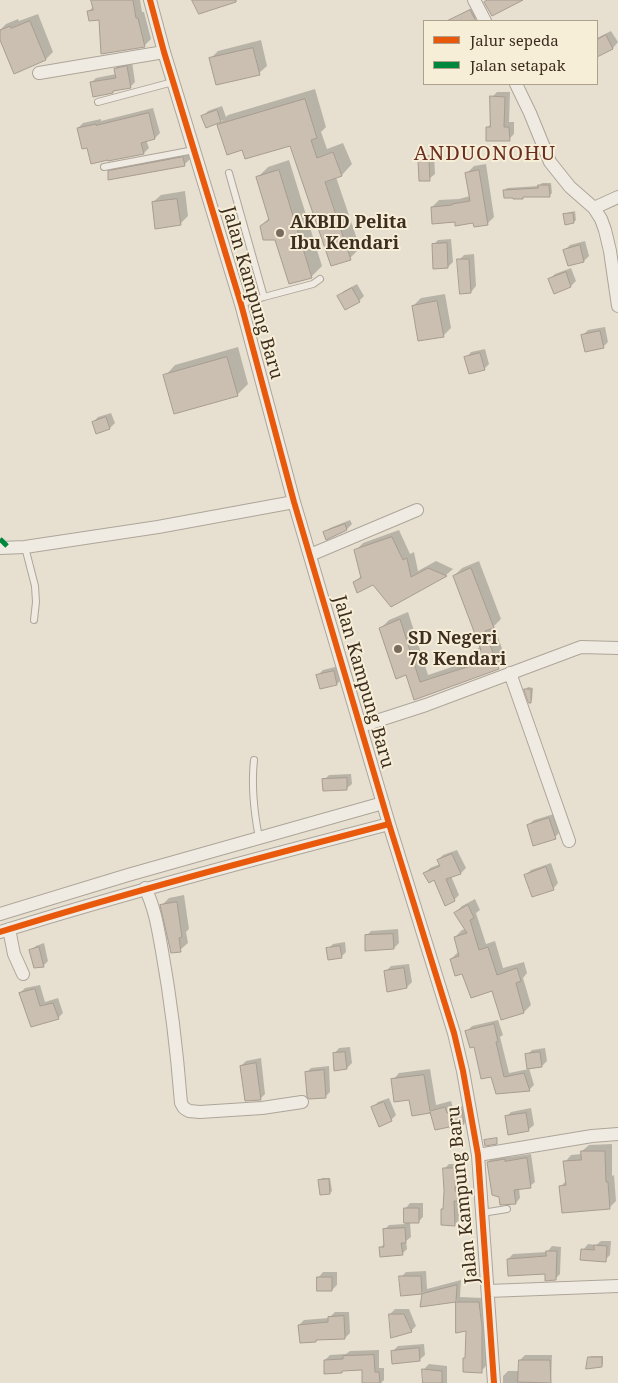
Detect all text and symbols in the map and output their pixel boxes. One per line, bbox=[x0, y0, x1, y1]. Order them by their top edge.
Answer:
legend bbox=[423, 20, 598, 85]
text: Jalur sepeda bbox=[470, 30, 559, 50]
text: Jalan setapak bbox=[470, 55, 565, 75]
district label: ANDUONOHU bbox=[413, 142, 557, 166]
street label: Jalan Kampung Baru bbox=[217, 204, 287, 382]
place label: AKBID Pelita Ibu Kendari bbox=[290, 212, 407, 254]
marker: AKBID Pelita Ibu Kendari bbox=[274, 227, 286, 239]
street label: Jalan Kampung Baru bbox=[328, 593, 398, 771]
place label: SD Negeri 78 Kendari bbox=[408, 628, 506, 670]
marker: SD Negeri 78 Kendari bbox=[392, 643, 404, 655]
street label: Jalan Kampung Baru bbox=[443, 1105, 483, 1285]

